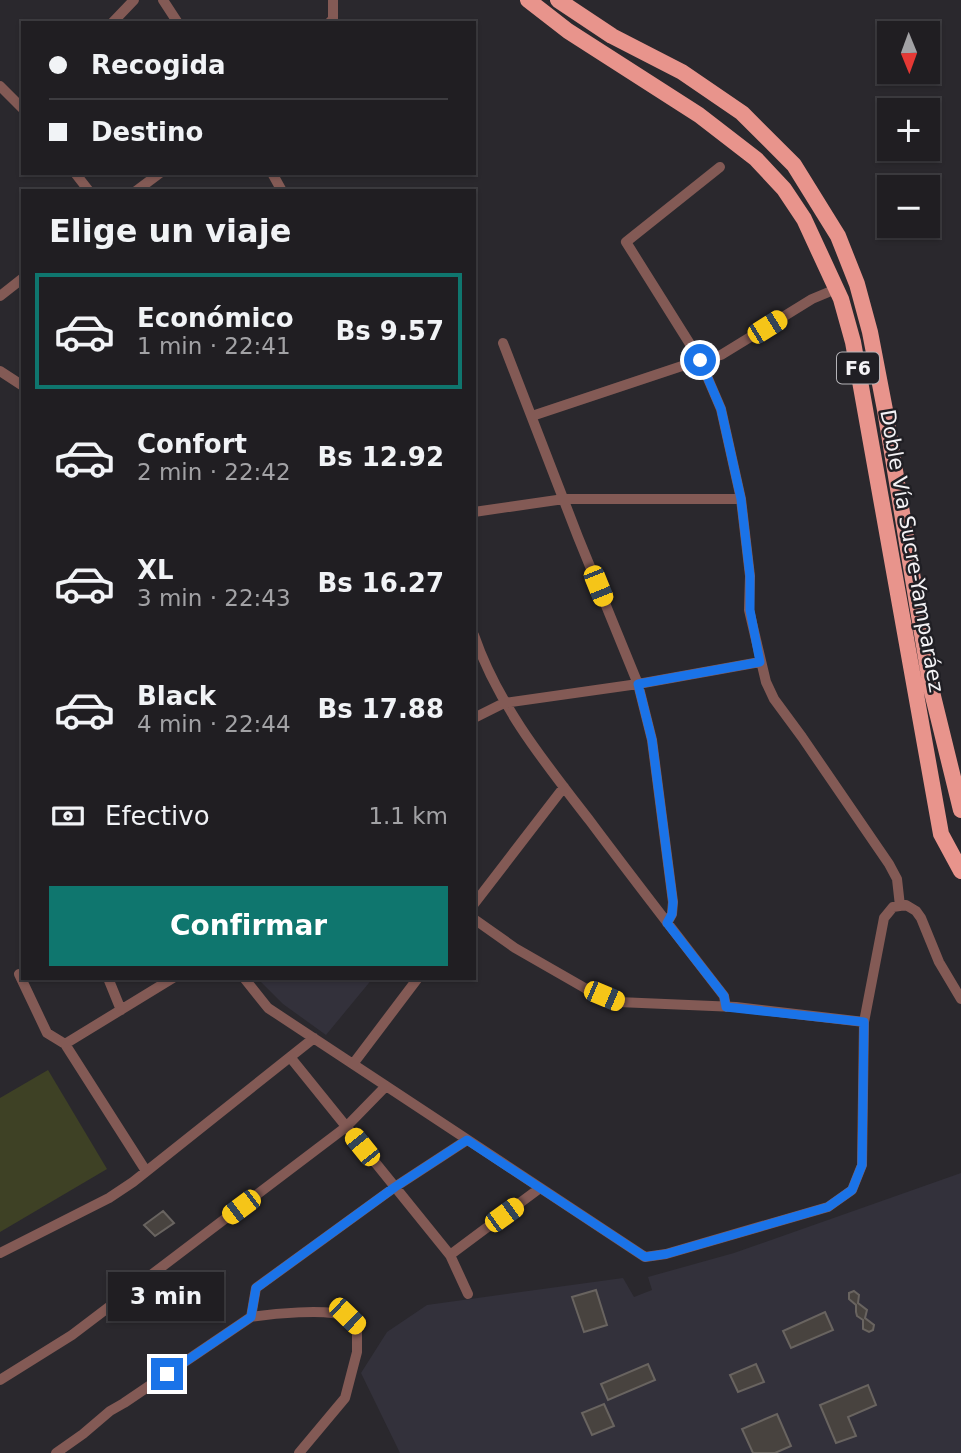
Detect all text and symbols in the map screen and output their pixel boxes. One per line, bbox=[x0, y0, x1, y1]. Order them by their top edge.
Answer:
north arrow bbox=[877, 21, 940, 84]
map controls bbox=[877, 21, 940, 238]
text: Recogida bbox=[91, 50, 226, 80]
button: + bbox=[877, 98, 940, 161]
text: Destino bbox=[91, 117, 203, 147]
button: − bbox=[877, 175, 940, 238]
text: Elige un viaje bbox=[49, 212, 291, 250]
icon: car bbox=[53, 300, 116, 363]
text: Económico bbox=[137, 303, 294, 333]
car bbox=[744, 307, 791, 347]
text: Bs 9.57 bbox=[336, 316, 444, 346]
text: 1 min · 22:41 bbox=[137, 333, 291, 359]
route start bbox=[684, 344, 716, 376]
road number: F6 bbox=[837, 352, 879, 384]
street label: Doble Vía Sucre-Yamparáez bbox=[875, 408, 949, 694]
icon: car bbox=[53, 426, 116, 489]
text: Confort bbox=[137, 429, 247, 459]
text: Bs 12.92 bbox=[317, 442, 444, 472]
text: 2 min · 22:42 bbox=[137, 459, 291, 485]
icon: car bbox=[53, 552, 116, 615]
text: XL bbox=[137, 555, 174, 585]
car bbox=[581, 563, 616, 609]
text: Bs 16.27 bbox=[317, 568, 444, 598]
text: 3 min · 22:43 bbox=[137, 585, 291, 611]
icon: car bbox=[53, 678, 116, 741]
text: Black bbox=[137, 681, 216, 711]
text: Bs 17.88 bbox=[317, 694, 444, 724]
text: 4 min · 22:44 bbox=[137, 711, 291, 737]
icon: cash bbox=[49, 797, 87, 835]
text: Efectivo bbox=[105, 801, 210, 831]
text: 1.1 km bbox=[368, 803, 448, 829]
button: Confirmar bbox=[49, 886, 448, 966]
car bbox=[581, 978, 628, 1014]
car bbox=[341, 1124, 384, 1170]
car bbox=[218, 1186, 265, 1228]
car bbox=[481, 1194, 528, 1236]
callout: 3 min bbox=[109, 1272, 225, 1322]
text: 3 min bbox=[130, 1283, 202, 1309]
car bbox=[325, 1294, 370, 1338]
route end bbox=[151, 1358, 183, 1390]

